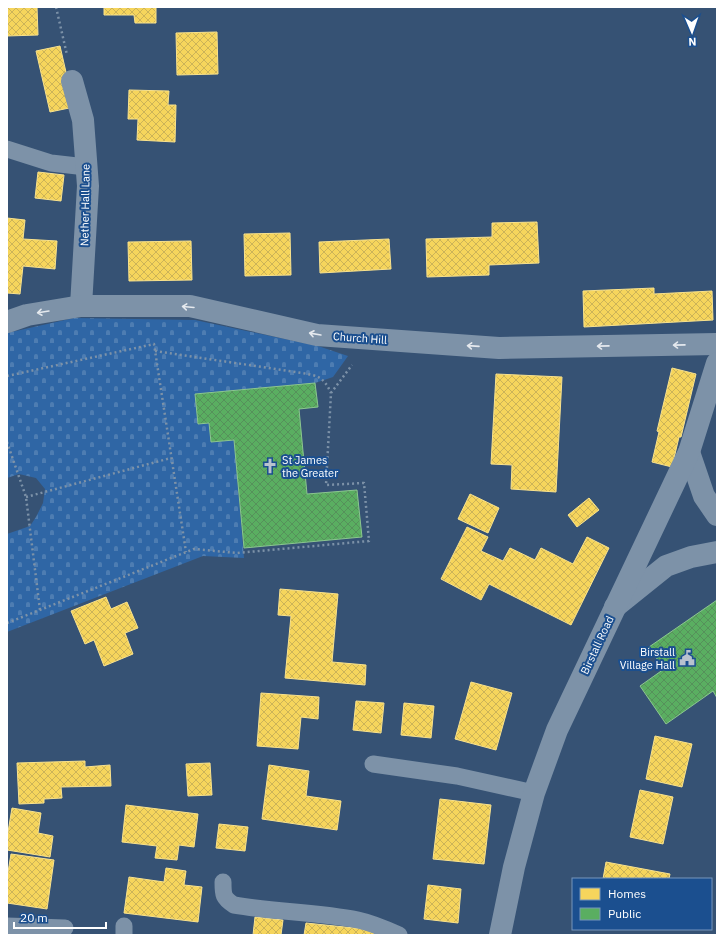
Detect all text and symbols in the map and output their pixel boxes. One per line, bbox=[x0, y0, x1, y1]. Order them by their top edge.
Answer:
north arrow bbox=[672, 12, 712, 52]
text: N bbox=[688, 35, 697, 49]
street label: Nether Hall Lane bbox=[77, 164, 93, 246]
one-way arrow bbox=[182, 303, 195, 310]
one-way arrow bbox=[37, 308, 50, 316]
street label: Church Hill bbox=[332, 329, 388, 347]
one-way arrow bbox=[309, 330, 322, 338]
one-way arrow bbox=[673, 341, 686, 348]
one-way arrow bbox=[597, 342, 610, 350]
one-way arrow bbox=[467, 343, 480, 350]
place label: St James the Greater bbox=[282, 453, 338, 480]
church icon: St James the Greater bbox=[261, 457, 279, 475]
street label: Birstall Road bbox=[577, 614, 617, 676]
place label: Birstall Village Hall bbox=[620, 645, 675, 672]
public building icon: Birstall Village Hall bbox=[678, 649, 696, 667]
legend bbox=[572, 878, 712, 930]
text: Homes bbox=[608, 886, 646, 901]
scale bar bbox=[14, 904, 106, 930]
text: Public bbox=[608, 906, 641, 921]
text: 20 m bbox=[20, 910, 48, 925]

